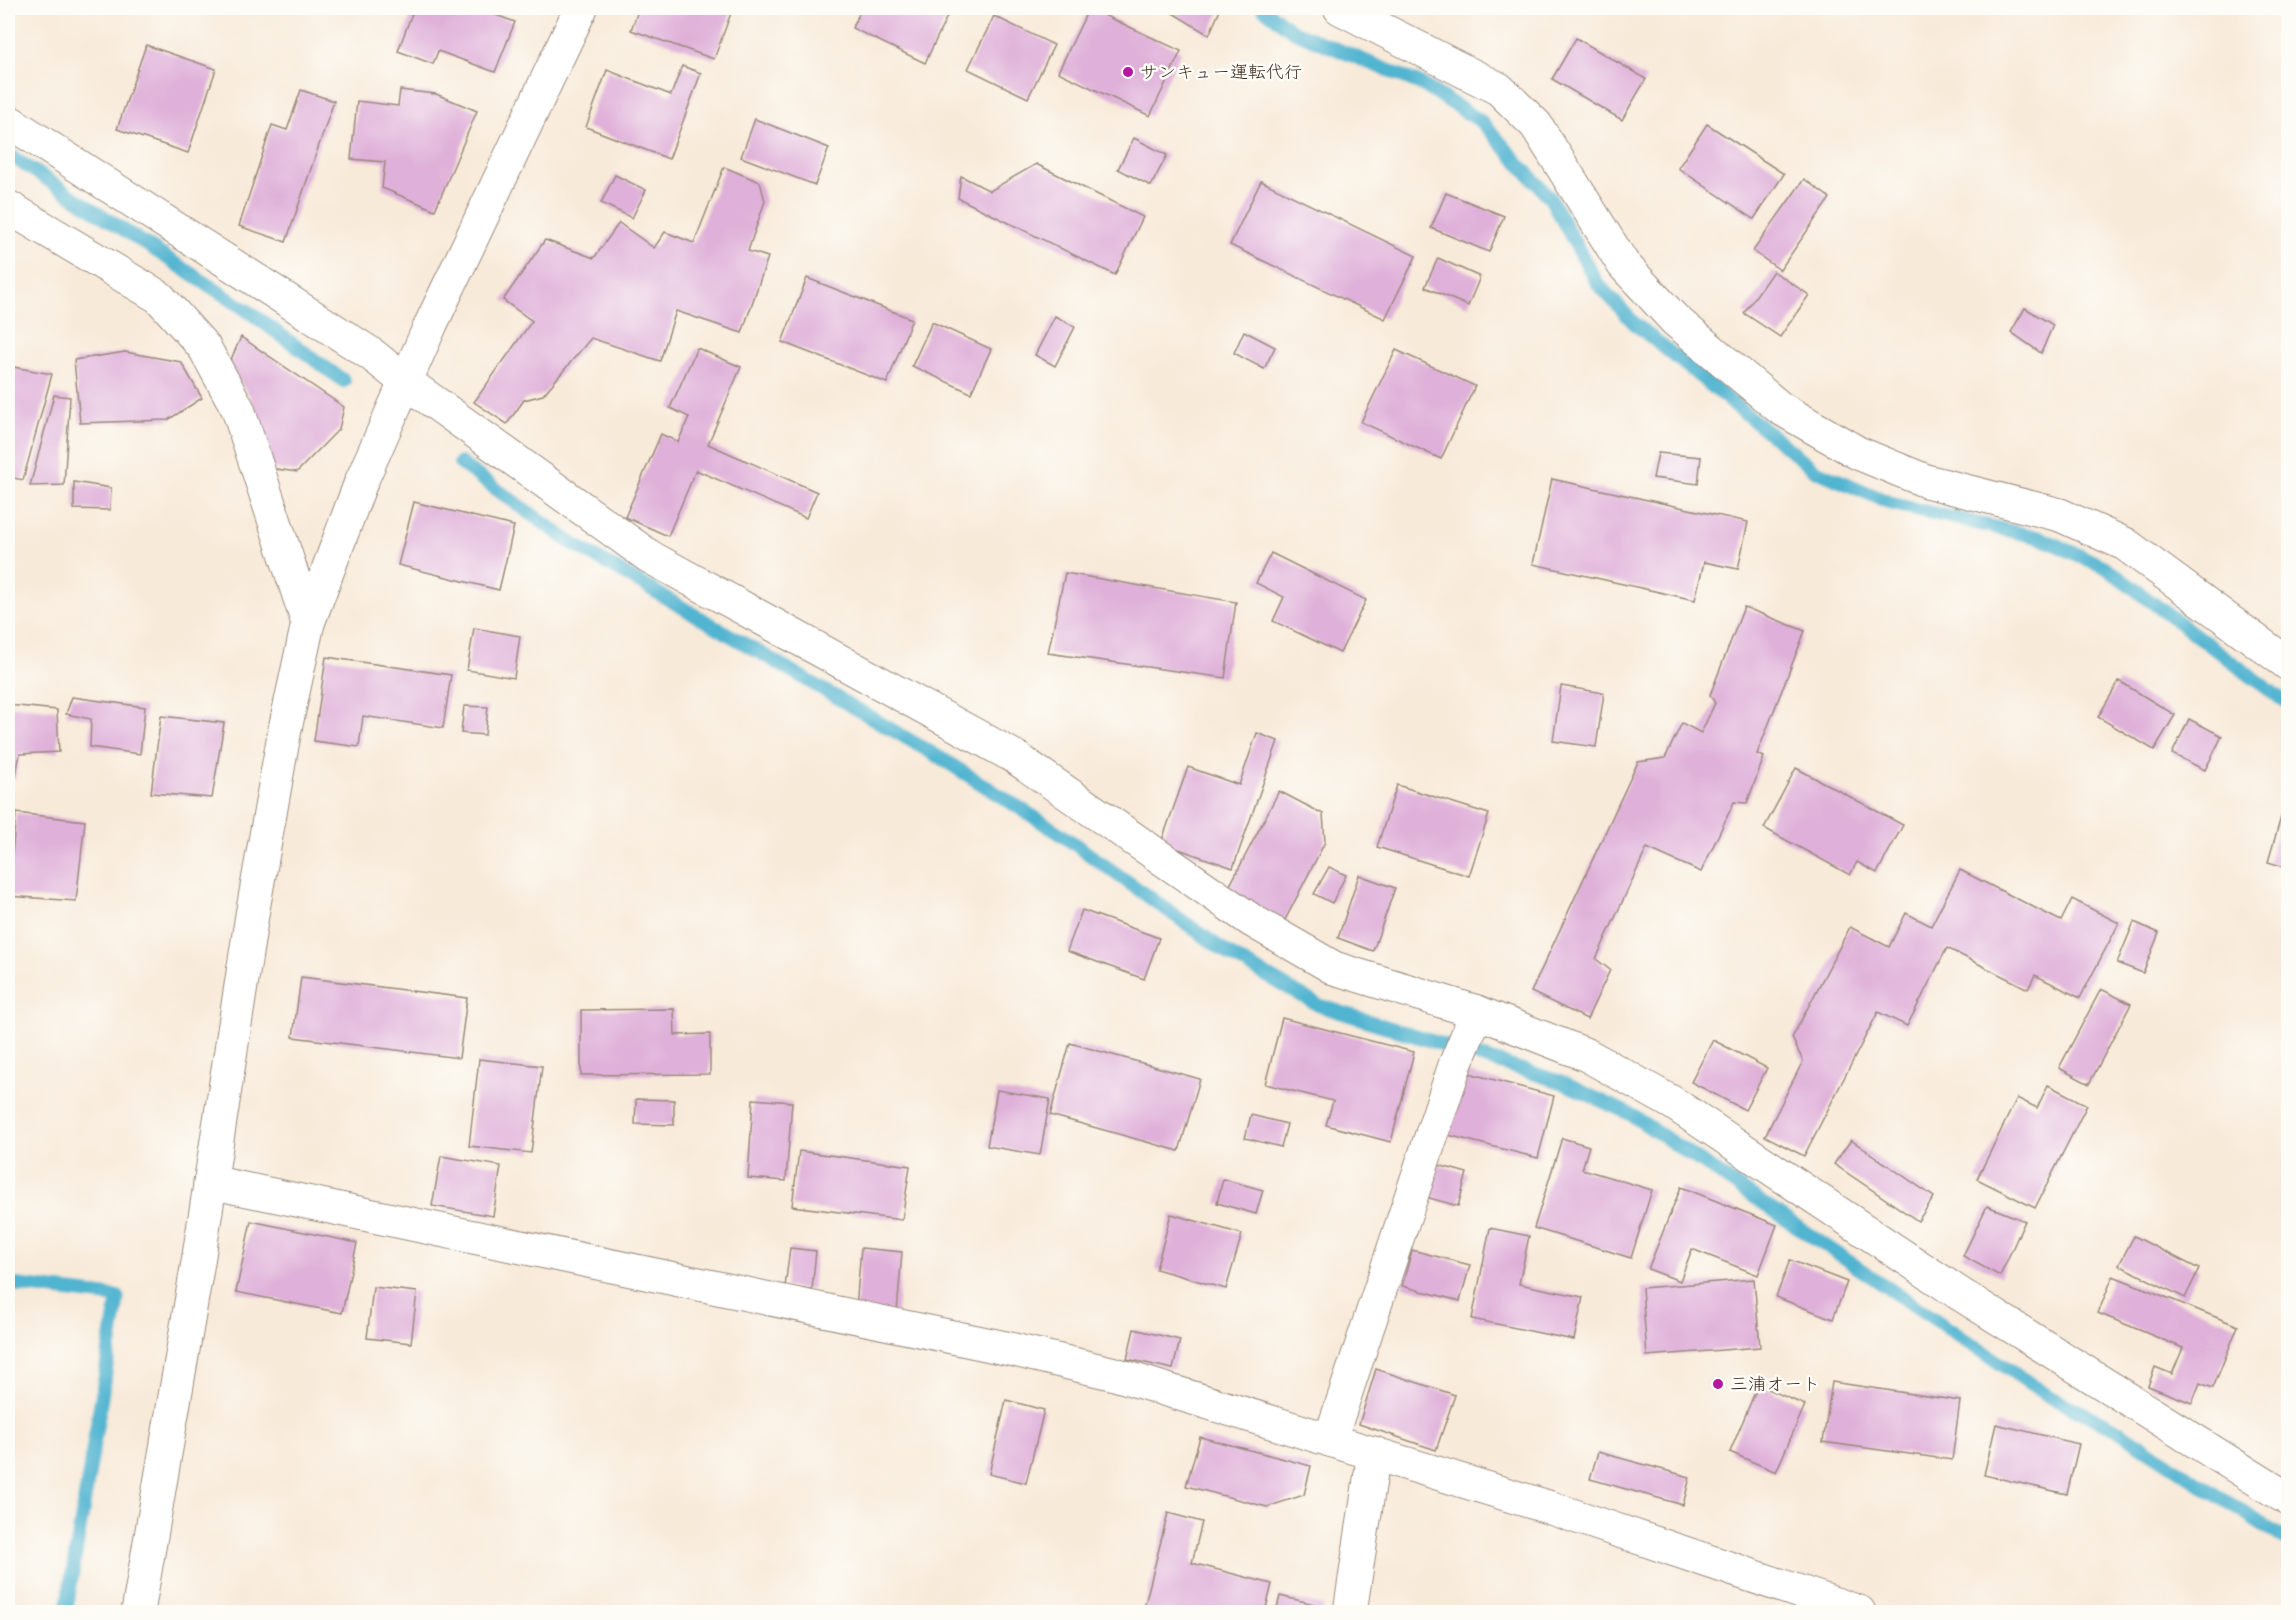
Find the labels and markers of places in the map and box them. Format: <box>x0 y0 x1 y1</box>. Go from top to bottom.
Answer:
place label: サンキュー運転代行 <box>1140 61 1302 84</box>
marker: サンキュー運転代行 <box>1121 65 1135 79</box>
place label: 三浦オート <box>1730 1373 1820 1396</box>
marker: 三浦オート <box>1711 1377 1725 1391</box>

